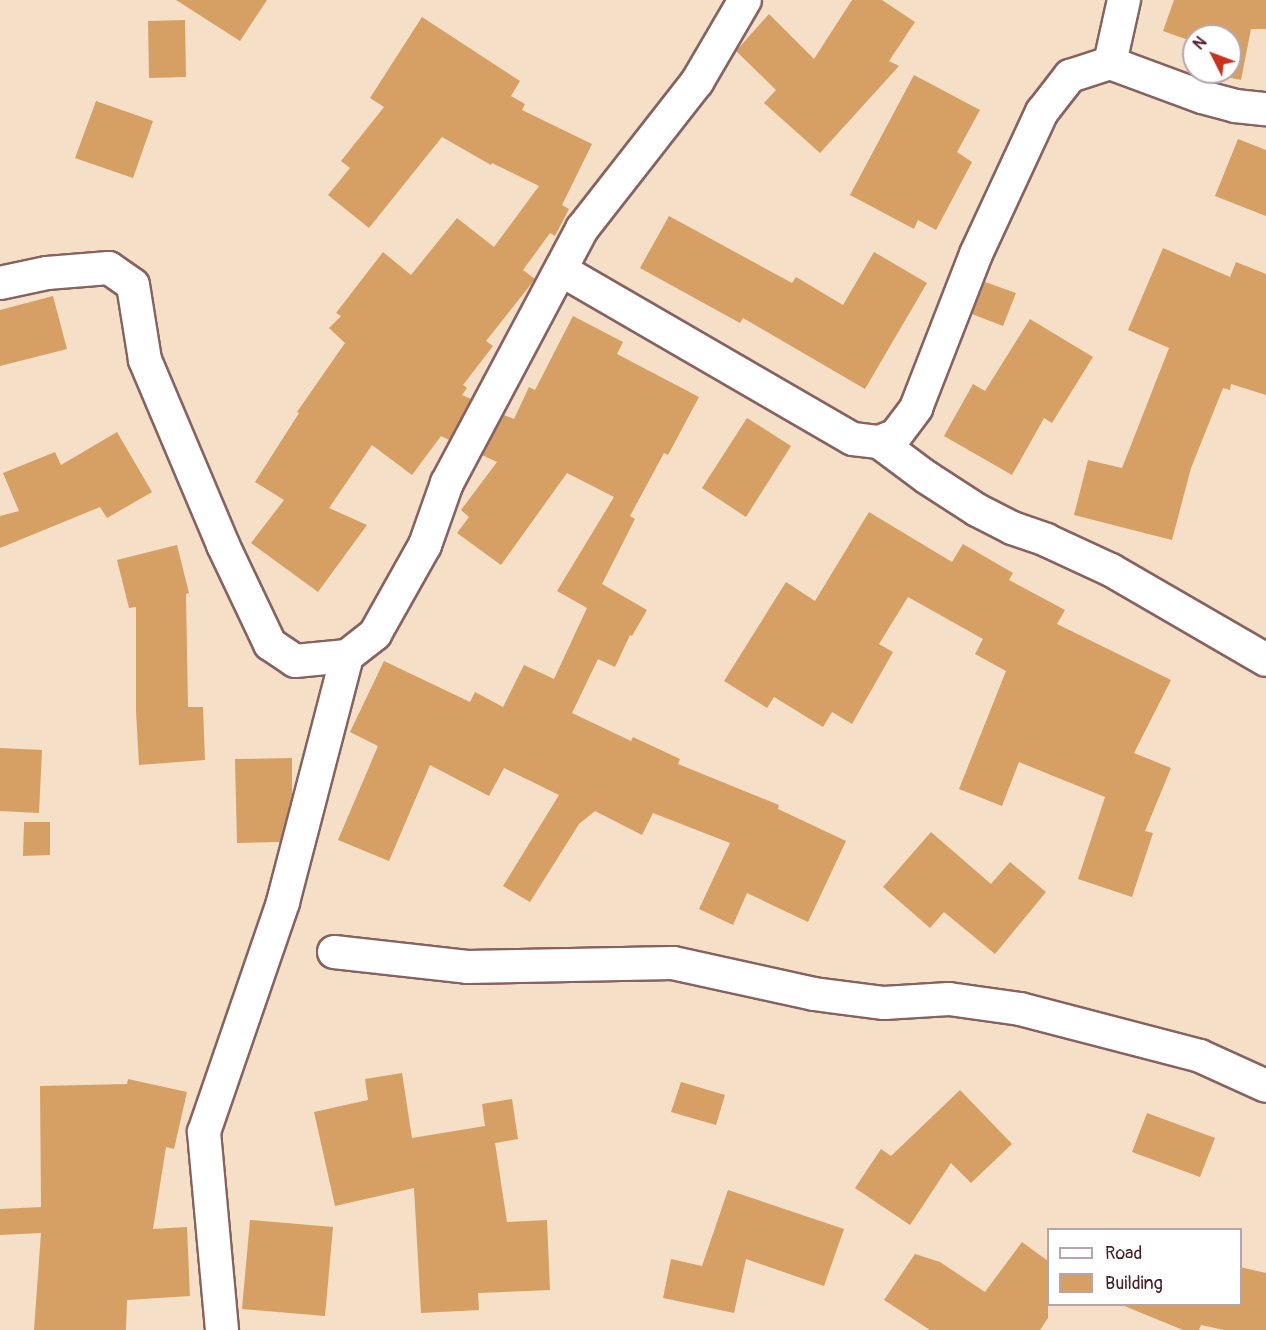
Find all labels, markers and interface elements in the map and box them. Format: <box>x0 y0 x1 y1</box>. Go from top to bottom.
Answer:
north arrow <box>1182 24 1242 84</box>
text: N <box>1189 33 1211 54</box>
legend <box>1047 1228 1242 1306</box>
text: Road <box>1105 1242 1142 1265</box>
text: Building <box>1105 1272 1163 1295</box>

